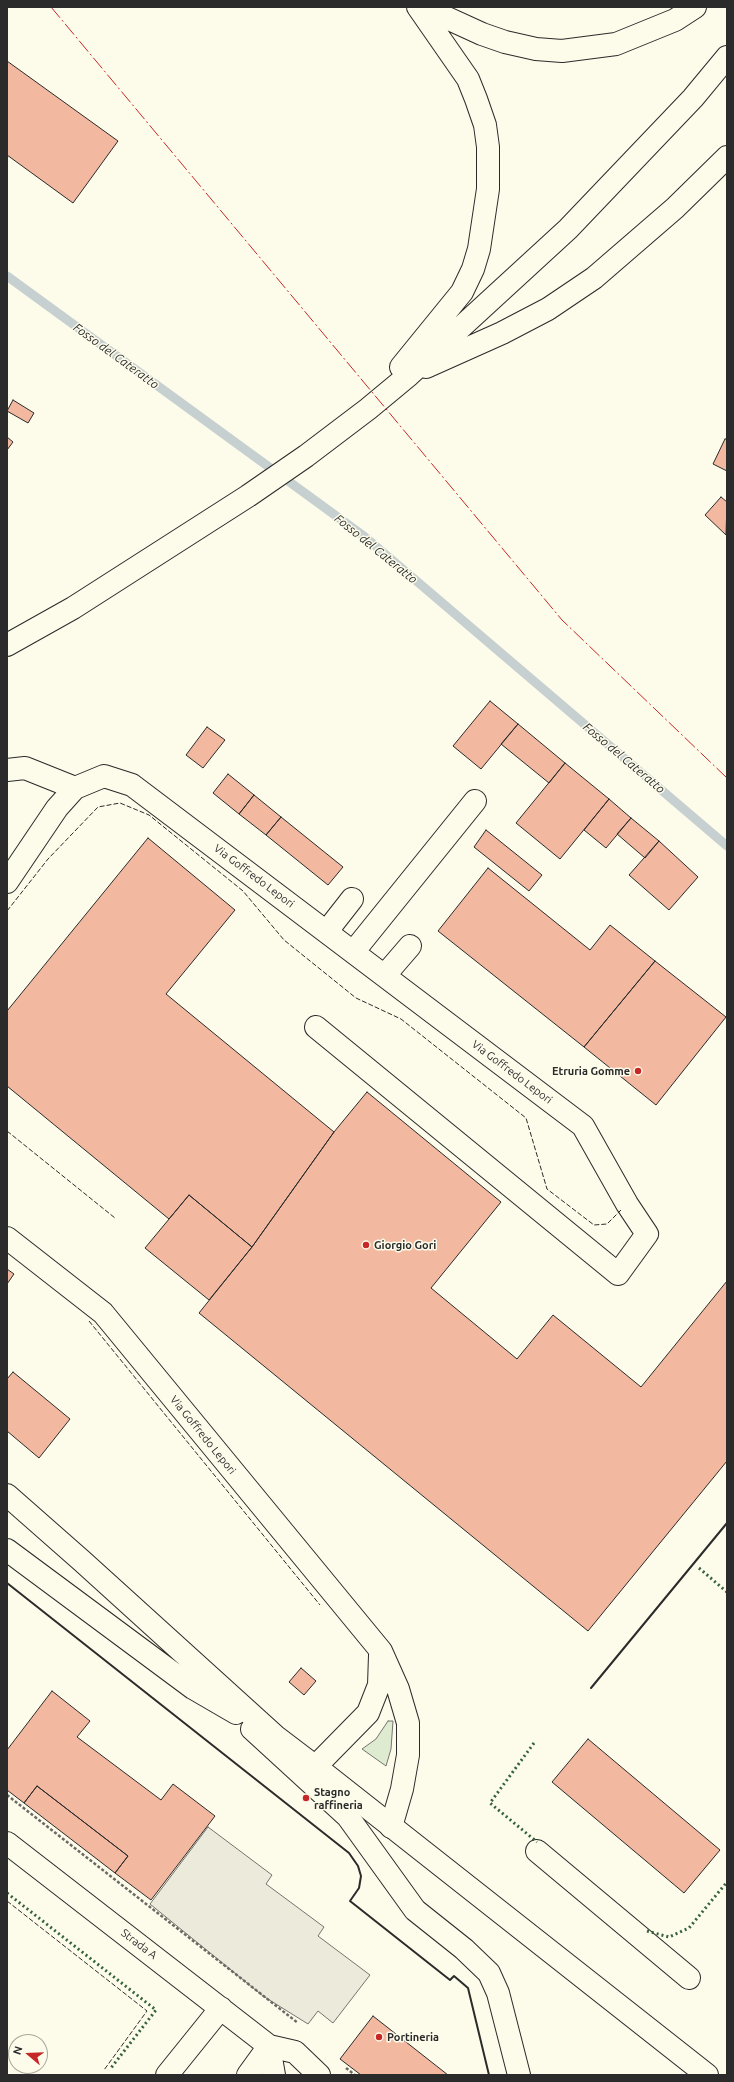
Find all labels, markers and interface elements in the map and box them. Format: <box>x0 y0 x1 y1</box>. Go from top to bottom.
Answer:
water label: Fosso del Cateratto <box>71 320 161 392</box>
water label: Fosso del Cateratto <box>332 511 420 587</box>
water label: Fosso del Cateratto <box>580 720 668 796</box>
street label: Via Goffredo Lepori <box>211 841 297 911</box>
street label: Via Goffredo Lepori <box>469 1037 555 1107</box>
place label: Etruria Gomme <box>552 1064 630 1078</box>
marker: Etruria Gomme <box>633 1066 643 1076</box>
place label: Giorgio Gori <box>374 1238 436 1252</box>
marker: Giorgio Gori <box>361 1240 371 1250</box>
street label: Via Goffredo Lepori <box>167 1393 239 1477</box>
place label: Stagno raffineria <box>314 1785 363 1811</box>
marker: Stagno raffineria <box>301 1793 311 1803</box>
street label: Strada A <box>118 1926 160 1962</box>
place label: Portineria <box>387 2030 439 2044</box>
marker: Portineria <box>374 2032 384 2042</box>
north arrow <box>8 2034 48 2074</box>
text: N <box>11 2045 25 2056</box>

